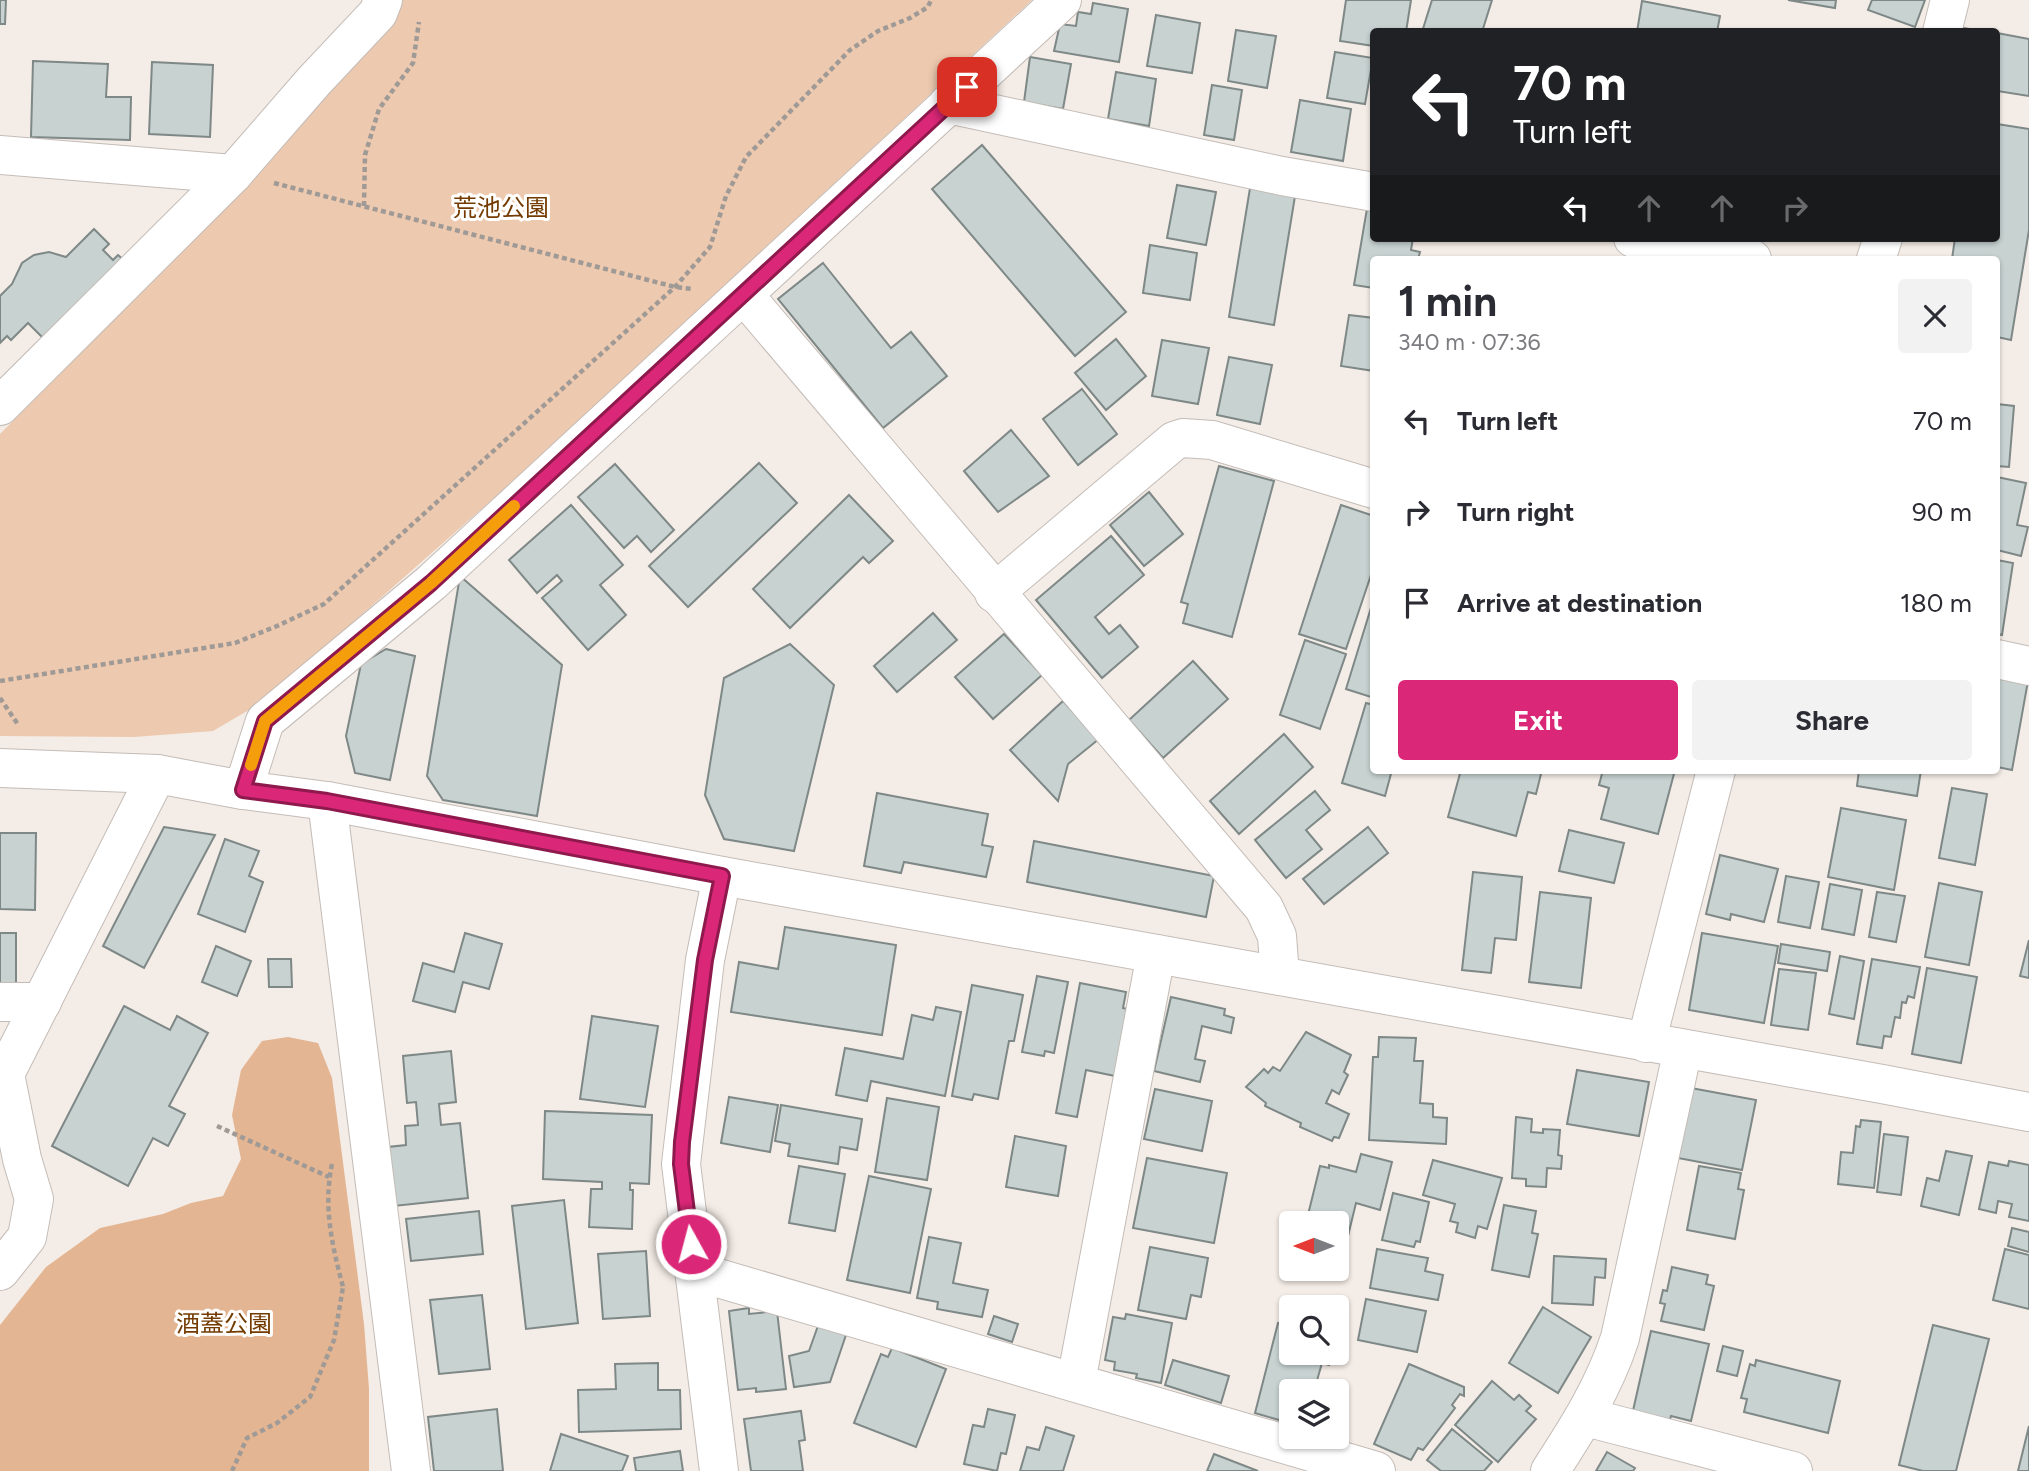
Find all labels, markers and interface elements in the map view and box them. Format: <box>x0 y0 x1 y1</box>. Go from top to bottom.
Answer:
text: 70 m <box>1513 53 1626 112</box>
icon: left <box>1398 56 1489 147</box>
pin <box>937 57 997 117</box>
icon: arrive <box>948 68 986 106</box>
text: Turn left <box>1513 113 1632 151</box>
icon: left <box>1557 189 1595 227</box>
icon: ahead <box>1630 189 1668 227</box>
icon: ahead <box>1703 189 1741 227</box>
icon: right <box>1776 189 1814 227</box>
park label: 荒池公園 <box>453 193 549 222</box>
text: 1 min <box>1398 276 1497 327</box>
button: close <box>1898 279 1972 353</box>
text: 340 m · 07:36 <box>1398 328 1540 356</box>
icon: left <box>1398 402 1436 440</box>
text: Turn left <box>1457 405 1558 437</box>
text: 70 m <box>1913 405 1972 437</box>
icon: right <box>1398 493 1436 531</box>
text: Turn right <box>1457 496 1574 528</box>
text: 90 m <box>1912 496 1972 528</box>
icon: arrive <box>1398 584 1436 622</box>
text: Arrive at destination <box>1457 587 1702 619</box>
text: 180 m <box>1900 587 1972 619</box>
button: Exit <box>1398 680 1678 760</box>
button: Share <box>1692 680 1972 760</box>
position arrow <box>654 1207 728 1281</box>
north arrow <box>1279 1211 1349 1281</box>
map controls <box>1279 1211 1349 1449</box>
button: search <box>1279 1295 1349 1365</box>
park label: 酒蓋公園 <box>176 1309 272 1338</box>
button: layers <box>1279 1379 1349 1449</box>

